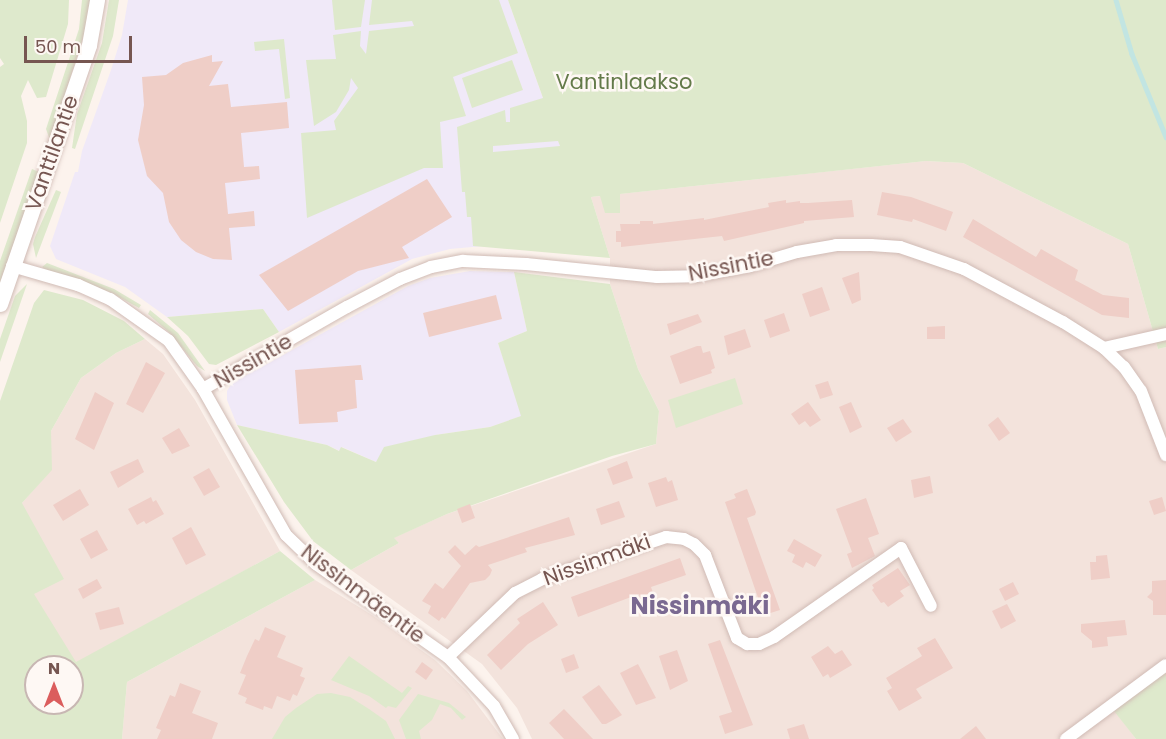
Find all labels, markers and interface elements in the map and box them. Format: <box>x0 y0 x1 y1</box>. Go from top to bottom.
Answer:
scale bar <box>27 24 135 62</box>
text: 50 m <box>35 34 81 59</box>
park label: Vantinlaakso <box>556 69 692 95</box>
street label: Vanttilantie <box>20 92 84 214</box>
street label: Nissintie <box>686 245 776 287</box>
street label: Nissintie <box>209 329 297 393</box>
street label: Nissinmäki <box>540 529 654 591</box>
street label: Nissinmäentie <box>296 539 430 649</box>
district label: Nissinmäki <box>631 592 769 620</box>
north arrow <box>24 655 84 715</box>
text: N <box>48 657 60 680</box>

